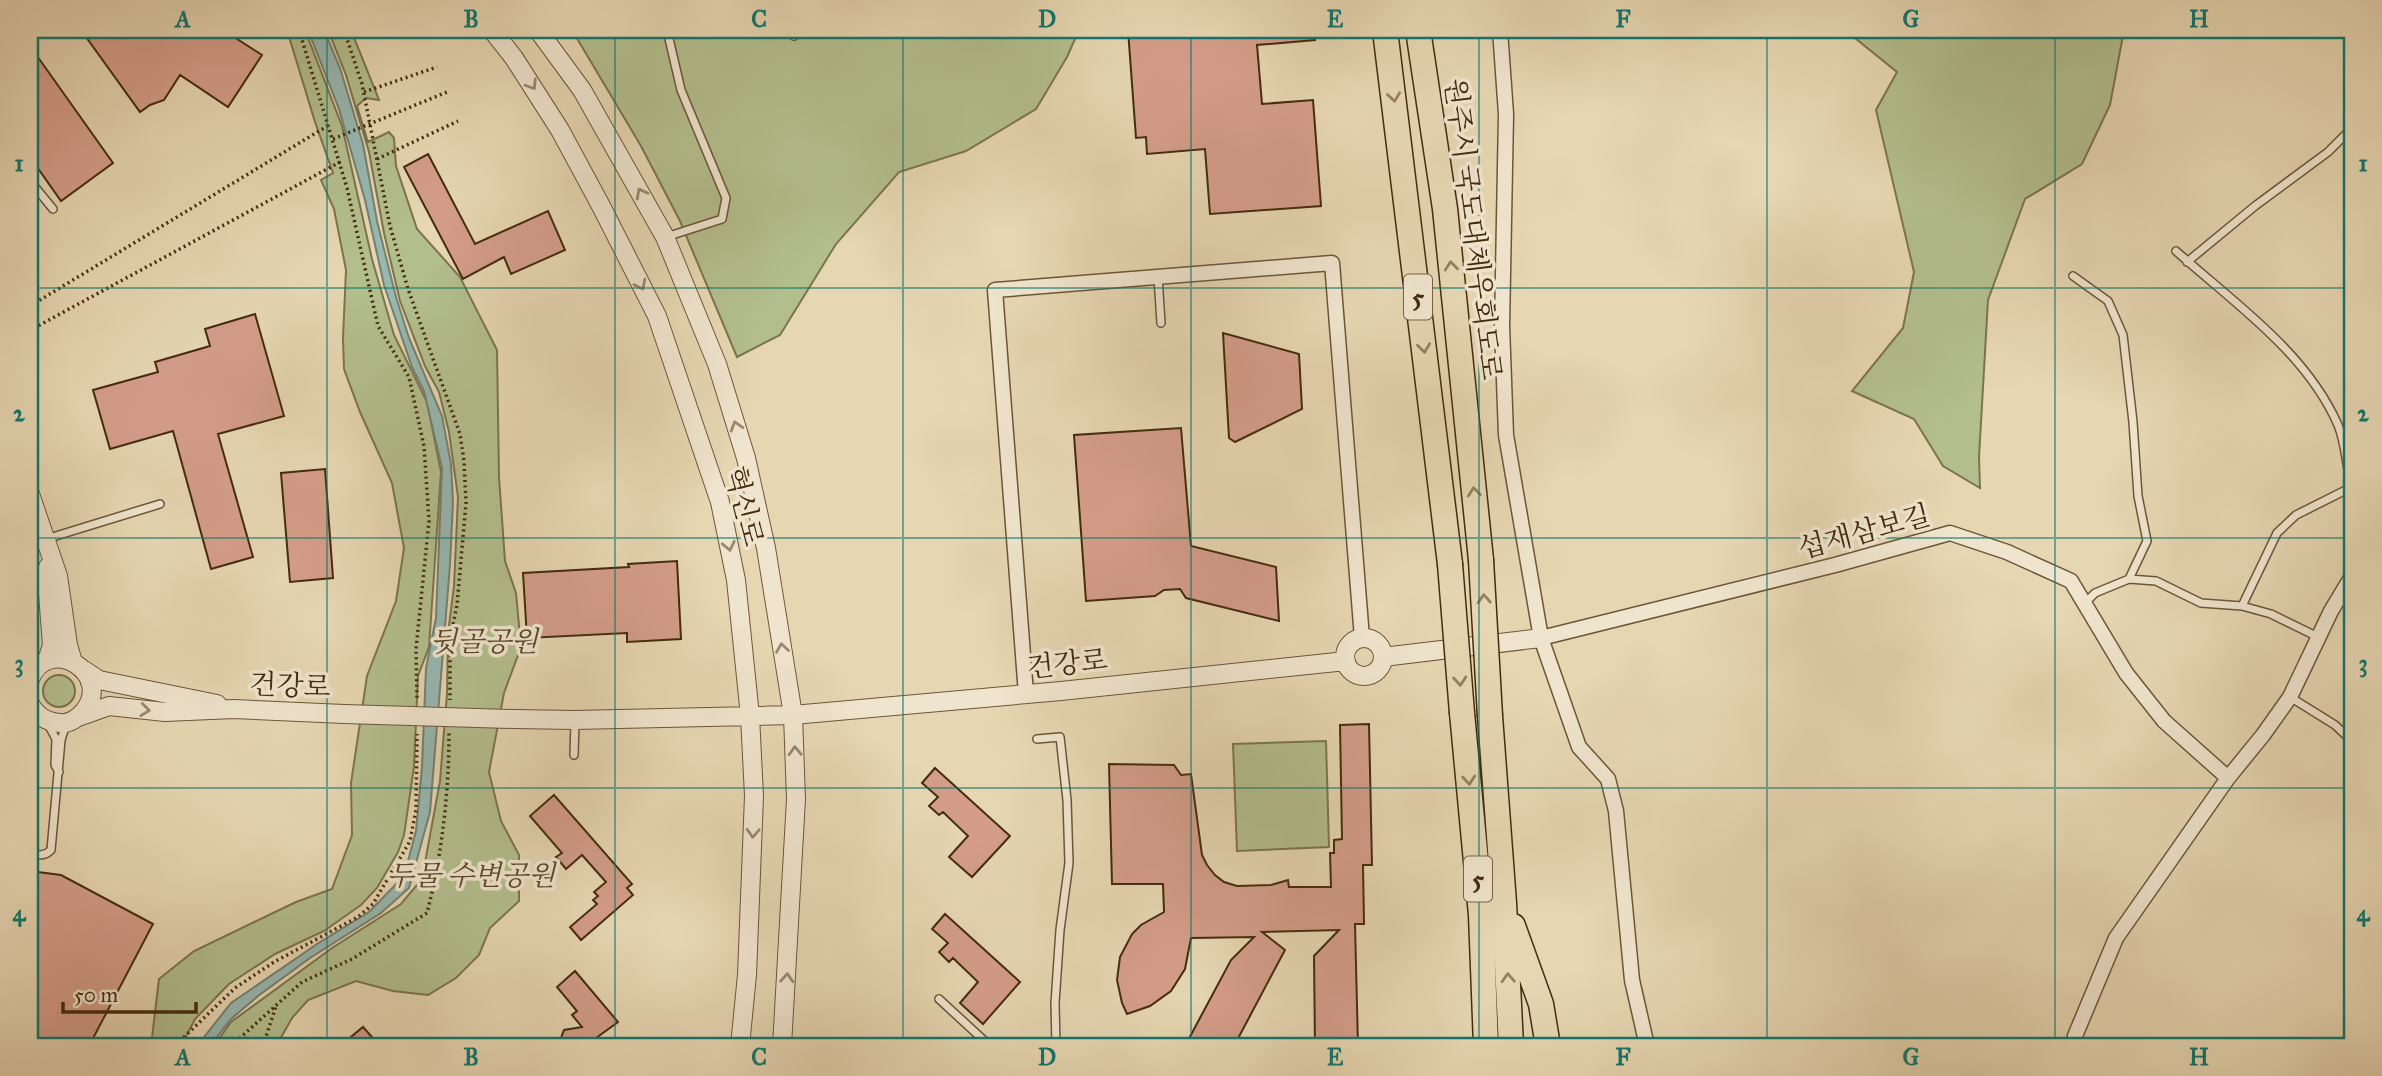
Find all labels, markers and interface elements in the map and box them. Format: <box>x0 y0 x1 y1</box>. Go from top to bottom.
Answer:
text: A <box>173 5 191 33</box>
text: B <box>463 5 479 33</box>
text: C <box>751 5 767 33</box>
text: D <box>1038 5 1056 33</box>
text: E <box>1327 5 1344 33</box>
text: F <box>1615 5 1631 33</box>
text: G <box>1903 5 1920 33</box>
text: H <box>2189 5 2209 33</box>
street label: 원주시 국도대체우회도로 <box>1438 76 1509 382</box>
one-way arrow <box>523 78 536 91</box>
one-way arrow <box>1386 92 1401 103</box>
text: 1 <box>14 149 24 177</box>
text: 1 <box>2358 149 2368 177</box>
one-way arrow <box>636 187 649 200</box>
one-way arrow <box>1444 260 1459 271</box>
road number: 5 <box>1404 274 1432 320</box>
one-way arrow <box>633 277 647 290</box>
one-way arrow <box>1417 342 1432 353</box>
text: 2 <box>13 399 25 427</box>
text: 2 <box>2357 399 2369 427</box>
one-way arrow <box>729 420 744 432</box>
street label: 혁신로 <box>718 463 771 550</box>
one-way arrow <box>1467 487 1482 498</box>
street label: 섭재삼보길 <box>1794 497 1934 566</box>
one-way arrow <box>721 540 736 552</box>
one-way arrow <box>1476 593 1491 604</box>
park label: 뒷골공원 <box>430 624 540 659</box>
one-way arrow <box>775 642 790 654</box>
street label: 건강로 <box>1025 642 1109 685</box>
text: 3 <box>14 649 24 678</box>
text: 3 <box>2358 649 2368 678</box>
street label: 건강로 <box>249 667 331 704</box>
one-way arrow <box>1452 675 1467 686</box>
one-way arrow <box>139 702 150 717</box>
one-way arrow <box>787 745 802 756</box>
one-way arrow <box>1461 775 1476 786</box>
one-way arrow <box>745 828 760 839</box>
road number: 5 <box>1464 856 1492 902</box>
park label: 두물 수변공원 <box>387 858 557 893</box>
text: 4 <box>13 899 27 927</box>
text: 4 <box>2357 899 2371 927</box>
scale bar <box>63 971 196 1015</box>
one-way arrow <box>779 972 794 983</box>
one-way arrow <box>1500 972 1515 983</box>
text: 50 m <box>74 982 119 1008</box>
text: A <box>173 1043 191 1071</box>
text: B <box>463 1043 479 1071</box>
text: C <box>751 1043 767 1071</box>
text: D <box>1038 1043 1056 1071</box>
text: E <box>1327 1043 1344 1071</box>
text: F <box>1615 1043 1631 1071</box>
text: G <box>1903 1043 1920 1071</box>
text: H <box>2189 1043 2209 1071</box>

